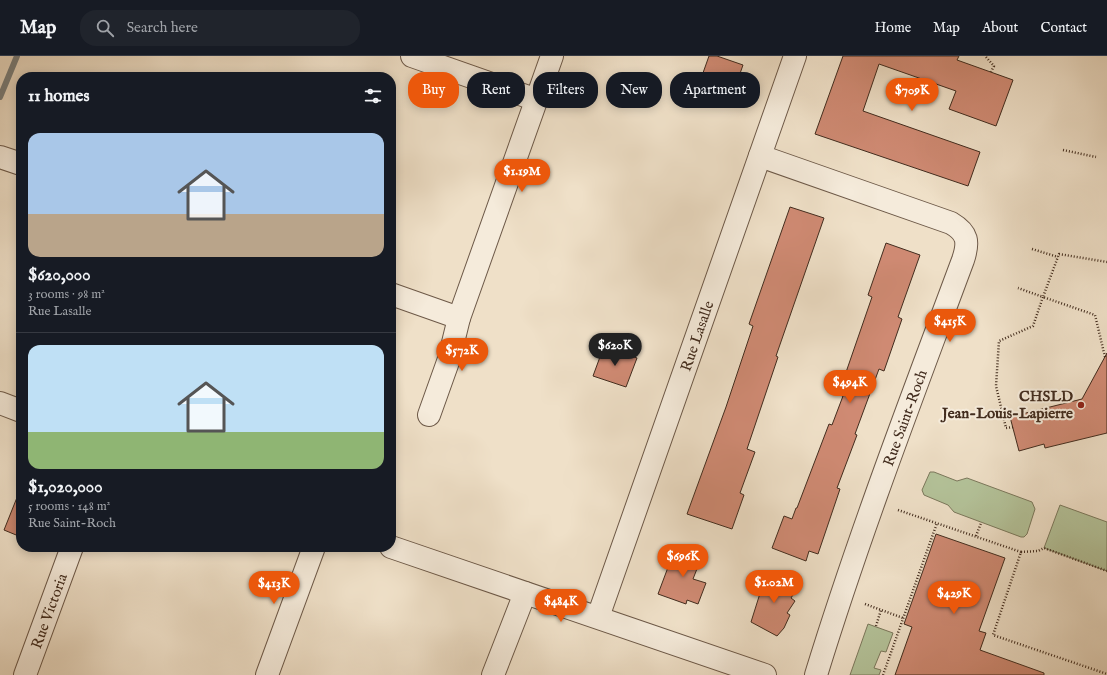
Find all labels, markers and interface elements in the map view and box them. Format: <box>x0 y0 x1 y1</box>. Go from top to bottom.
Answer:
search box <box>80 10 360 46</box>
text: Map <box>20 16 56 40</box>
icon: search <box>94 17 116 39</box>
text: Search here <box>126 18 198 37</box>
text: Home <box>875 19 911 37</box>
text: Map <box>933 19 960 37</box>
text: About <box>982 19 1018 37</box>
text: Contact <box>1040 19 1087 37</box>
chip: Buy <box>408 72 459 108</box>
chip: Rent <box>467 72 525 108</box>
chip: Filters <box>533 72 598 108</box>
chip: New <box>606 72 662 108</box>
chip: Apartment <box>670 72 760 108</box>
pin: $709K <box>884 78 940 112</box>
text: $709K <box>895 82 929 99</box>
icon: filters <box>362 85 384 107</box>
text: 11 homes <box>28 86 89 107</box>
icon: home <box>170 159 242 231</box>
pin: $1.19M <box>489 159 555 193</box>
text: $1.19M <box>503 163 541 180</box>
text: $620,000 <box>28 265 91 286</box>
text: 3 rooms · 98 m² <box>28 286 105 303</box>
street label: Rue Lasalle <box>677 298 718 374</box>
text: Rue Lasalle <box>28 303 91 320</box>
pin: $415K <box>922 309 978 343</box>
text: $415K <box>934 313 966 330</box>
pin: $620K <box>587 333 643 367</box>
text: $620K <box>598 337 632 354</box>
pin: $572K <box>434 338 490 372</box>
text: $572K <box>445 342 479 359</box>
street label: Rue Saint-Roch <box>879 367 932 469</box>
pin: $494K <box>822 370 878 404</box>
icon: home <box>170 371 242 443</box>
text: $494K <box>833 374 867 391</box>
place label: CHSLD Jean-Louis-Lapierre <box>940 387 1073 423</box>
marker: CHSLD Jean-Louis-Lapierre <box>1076 400 1086 410</box>
text: $1,020,000 <box>28 477 103 498</box>
text: 5 rooms · 148 m² <box>28 498 110 515</box>
text: Rue Saint-Roch <box>28 515 116 532</box>
pin: $696K <box>655 544 711 578</box>
text: $696K <box>666 548 700 565</box>
pin: $1.02M <box>741 570 807 604</box>
street label: Rue Victoria <box>27 571 72 651</box>
pin: $413K <box>246 571 302 605</box>
text: $1.02M <box>754 574 794 591</box>
text: $413K <box>258 575 290 592</box>
pin: $429K <box>926 581 982 615</box>
text: $429K <box>937 585 971 602</box>
pin: $484K <box>533 589 589 623</box>
text: $484K <box>544 593 578 610</box>

